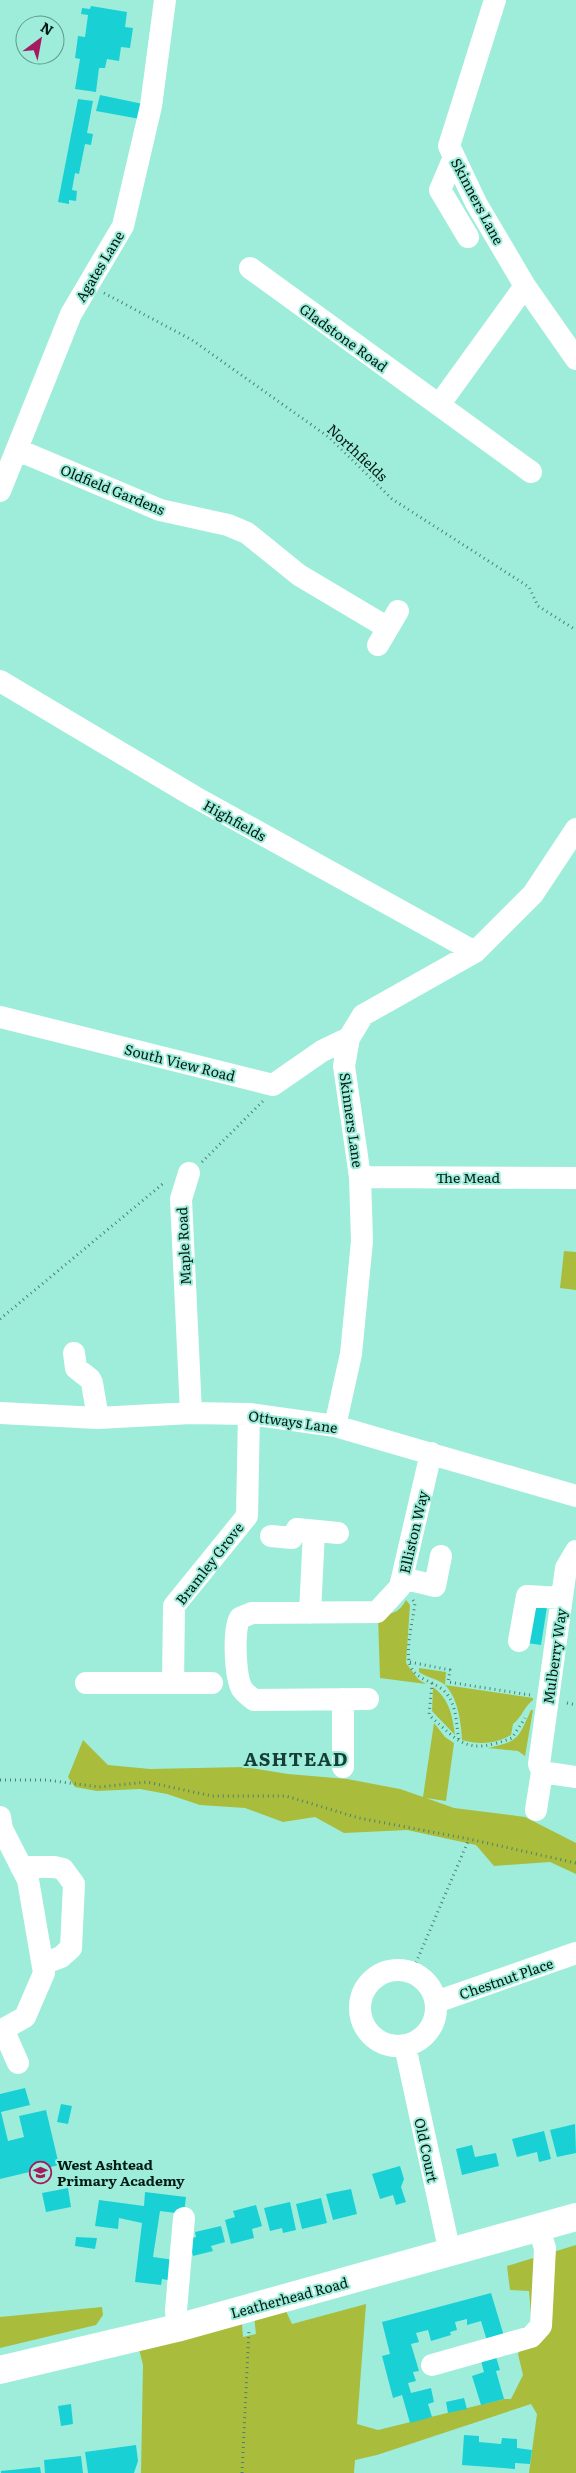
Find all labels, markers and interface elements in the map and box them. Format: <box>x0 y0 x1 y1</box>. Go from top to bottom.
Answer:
north arrow <box>15 15 65 65</box>
text: N <box>37 17 58 40</box>
street label: Skinners Lane <box>447 154 509 248</box>
street label: Agates Lane <box>70 227 128 305</box>
street label: Gladstone Road <box>296 298 392 376</box>
street label: Northfields <box>323 419 393 485</box>
street label: Oldfield Gardens <box>58 459 168 519</box>
street label: Highfields <box>200 795 270 845</box>
street label: South View Road <box>123 1039 238 1086</box>
street label: Skinners Lane <box>335 1071 369 1169</box>
street label: The Mead <box>436 1167 501 1187</box>
street label: Maple Road <box>171 1206 195 1286</box>
street label: Ottways Lane <box>247 1405 339 1437</box>
street label: Elliston Way <box>394 1488 432 1576</box>
street label: Bramley Grove <box>170 1518 248 1608</box>
street label: Mulberry Way <box>537 1606 571 1705</box>
district label: ASHTEAD <box>244 1744 348 1772</box>
street label: Chestnut Place <box>456 1953 556 2003</box>
street label: Old Court <box>410 2116 444 2184</box>
place label: West Ashtead Primary Academy <box>57 2154 185 2190</box>
school or university icon: West Ashtead Primary Academy <box>29 2160 53 2184</box>
street label: Leatherhead Road <box>228 2272 350 2322</box>

